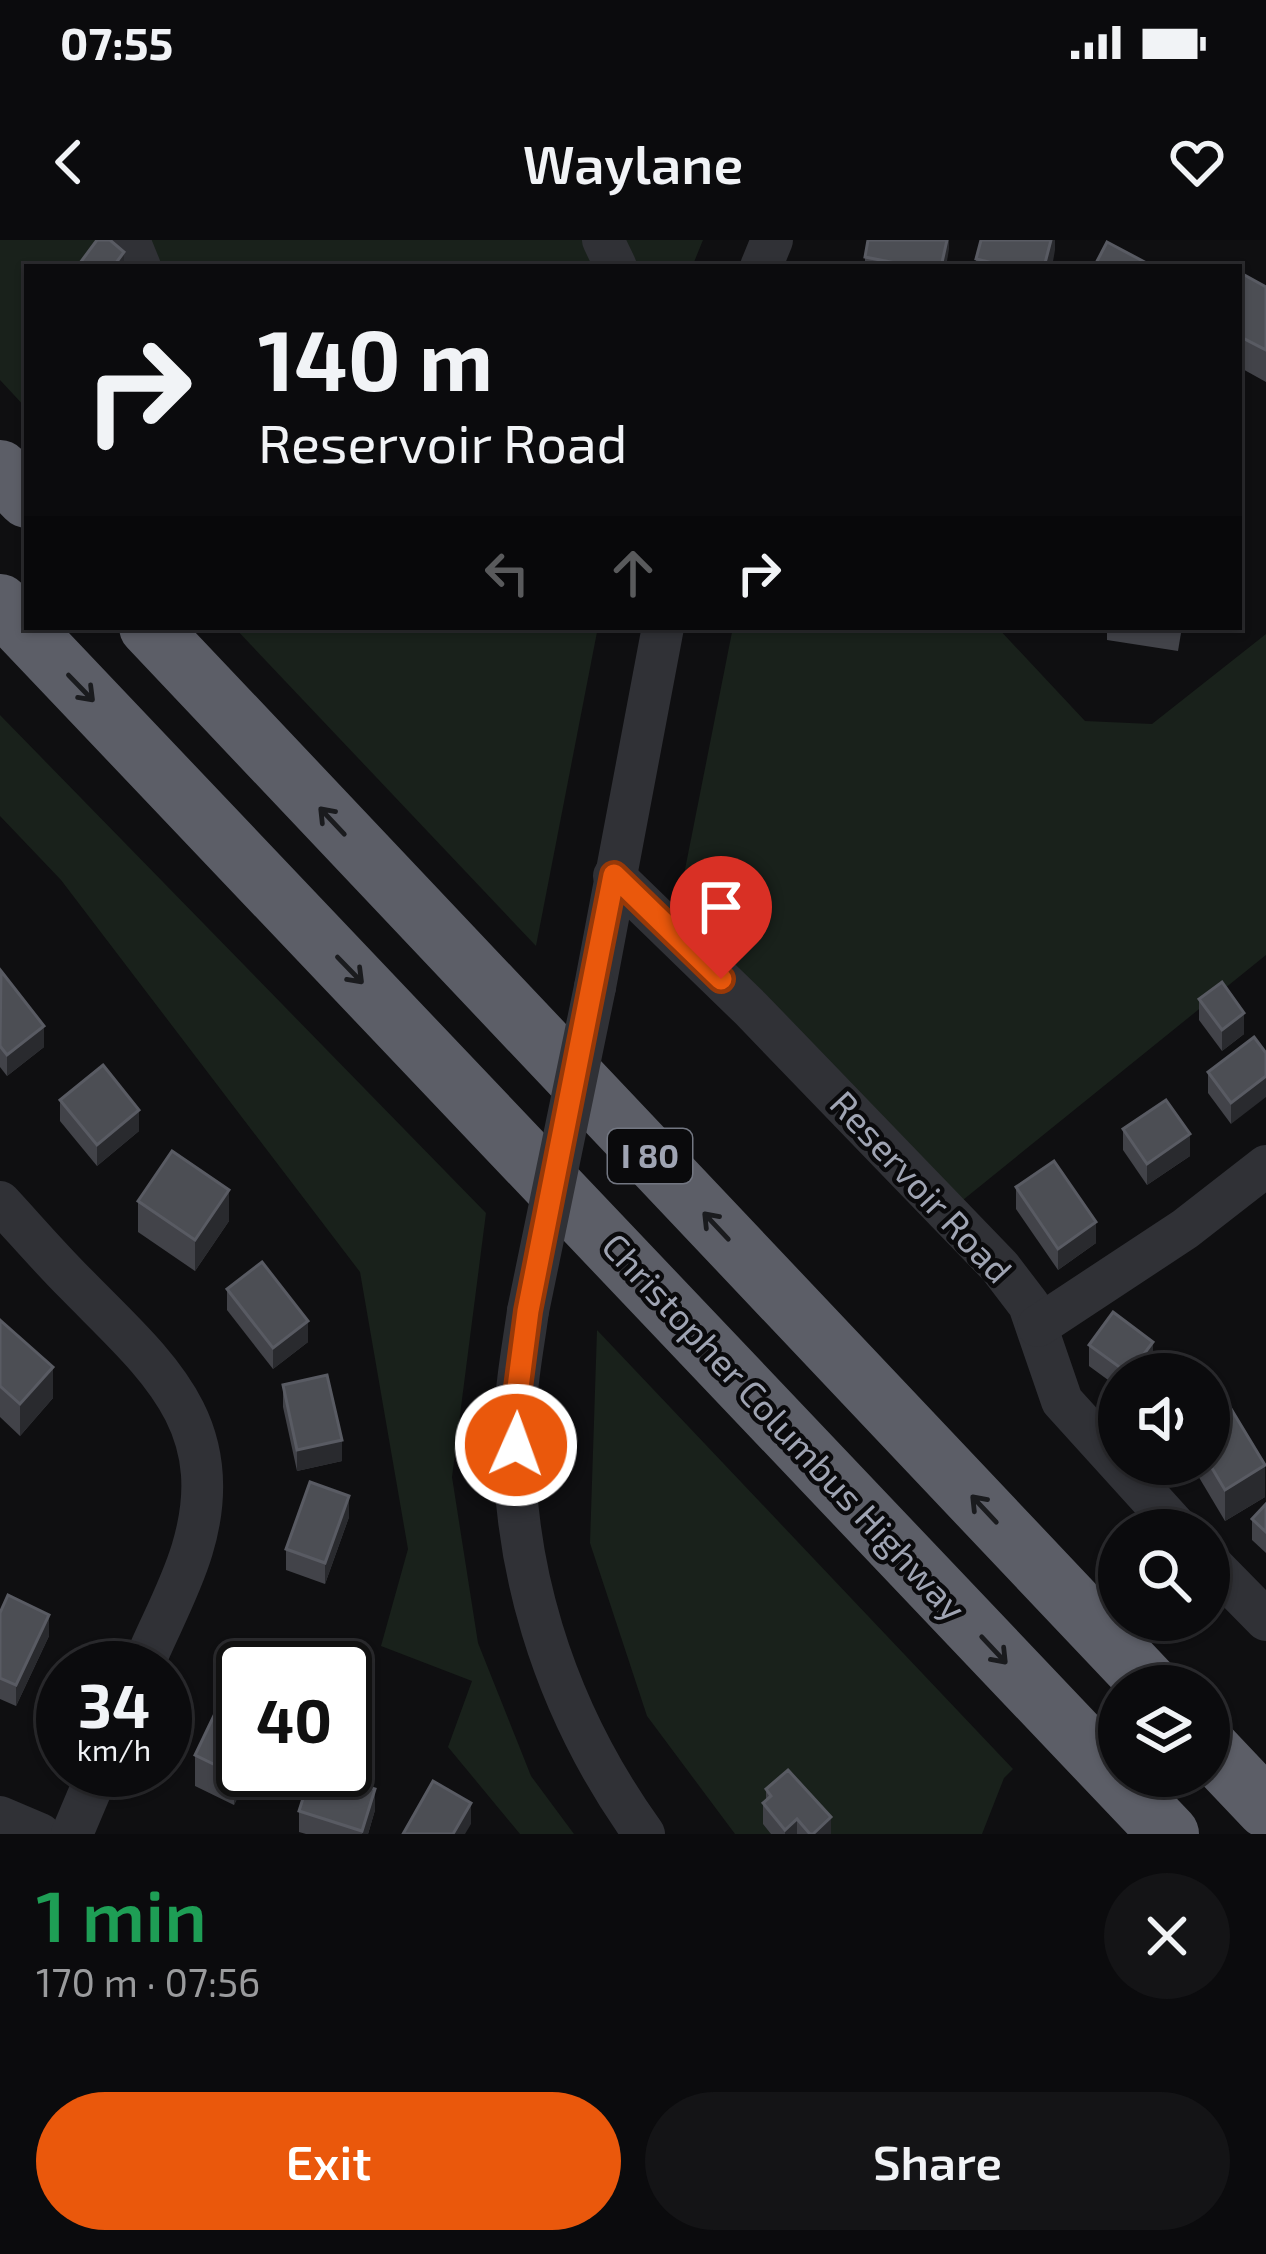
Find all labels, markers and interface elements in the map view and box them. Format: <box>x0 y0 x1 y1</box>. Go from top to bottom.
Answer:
text: 07:55 <box>60 15 173 69</box>
icon: back <box>36 129 102 195</box>
icon: heart <box>1164 129 1230 195</box>
text: Waylane <box>523 130 743 195</box>
text: 140 m <box>258 307 493 408</box>
icon: right <box>60 312 216 468</box>
text: Reservoir Road <box>258 409 627 474</box>
icon: left <box>474 540 540 606</box>
icon: ahead <box>600 540 666 606</box>
icon: right <box>726 540 792 606</box>
one-way arrow <box>66 673 94 703</box>
one-way arrow <box>319 807 347 836</box>
pin <box>670 856 772 979</box>
icon: arrive <box>688 874 754 940</box>
one-way arrow <box>336 955 364 984</box>
street label: Reservoir Road <box>822 1081 1022 1291</box>
road number: I 80 <box>608 1129 692 1183</box>
one-way arrow <box>702 1212 730 1241</box>
street label: Christopher Columbus Highway <box>594 1224 976 1628</box>
map controls <box>1098 1353 1230 1797</box>
button: sound <box>1098 1353 1230 1485</box>
position arrow <box>453 1382 579 1508</box>
one-way arrow <box>970 1495 998 1525</box>
button: search <box>1098 1509 1230 1641</box>
one-way arrow <box>980 1634 1008 1664</box>
speed limit sign: 40 <box>216 1641 372 1797</box>
button: layers <box>1098 1665 1230 1797</box>
text: 34 <box>78 1668 150 1740</box>
text: km/h <box>77 1731 151 1767</box>
text: 1 min <box>36 1870 207 1956</box>
button: close <box>1104 1873 1230 1999</box>
text: 170 m · 07:56 <box>36 1958 260 2005</box>
button: Exit <box>36 2092 621 2230</box>
button: Share <box>645 2092 1230 2230</box>

